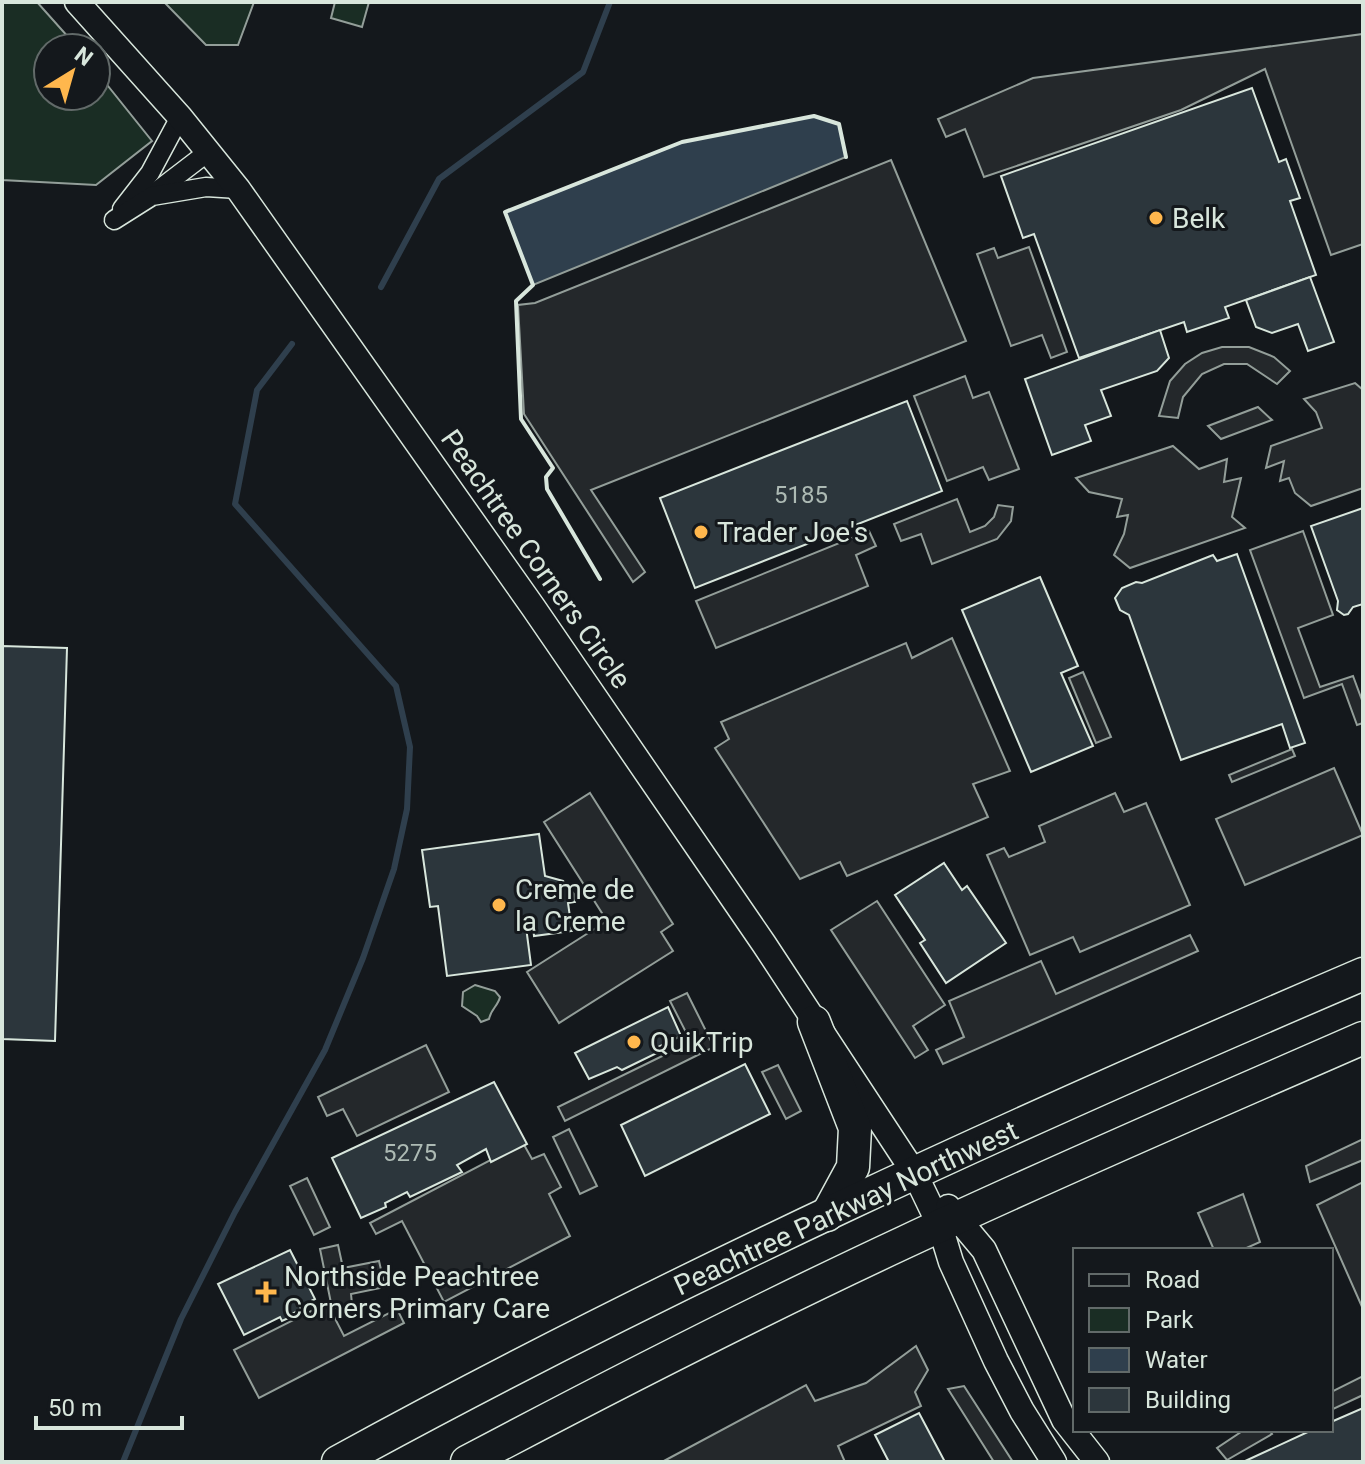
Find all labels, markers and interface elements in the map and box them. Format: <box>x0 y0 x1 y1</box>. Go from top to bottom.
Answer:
north arrow <box>32 32 112 112</box>
text: N <box>70 42 97 71</box>
place label: Belk <box>1172 202 1226 235</box>
marker: Belk <box>1147 209 1165 227</box>
street label: Peachtree Corners Circle <box>434 423 638 695</box>
house number: 5185 <box>774 481 828 509</box>
place label: Trader Joe's <box>717 516 868 549</box>
marker: Trader Joe's <box>692 523 710 541</box>
place label: Creme de la Creme <box>515 873 634 938</box>
marker: Creme de la Creme <box>490 896 508 914</box>
place label: QuikTrip <box>650 1026 753 1059</box>
marker: QuikTrip <box>625 1033 643 1051</box>
street label: Peachtree Parkway Northwest <box>669 1114 1023 1302</box>
house number: 5275 <box>383 1139 437 1167</box>
legend <box>1073 1248 1333 1432</box>
place label: Northside Peachtree Corners Primary Care <box>284 1260 550 1325</box>
text: Road <box>1145 1266 1200 1294</box>
marker: Northside Peachtree Corners Primary Care <box>255 1281 277 1303</box>
text: Park <box>1145 1306 1194 1334</box>
text: Water <box>1145 1346 1208 1374</box>
scale bar <box>36 1380 182 1430</box>
text: Building <box>1145 1386 1231 1414</box>
text: 50 m <box>48 1394 102 1422</box>

